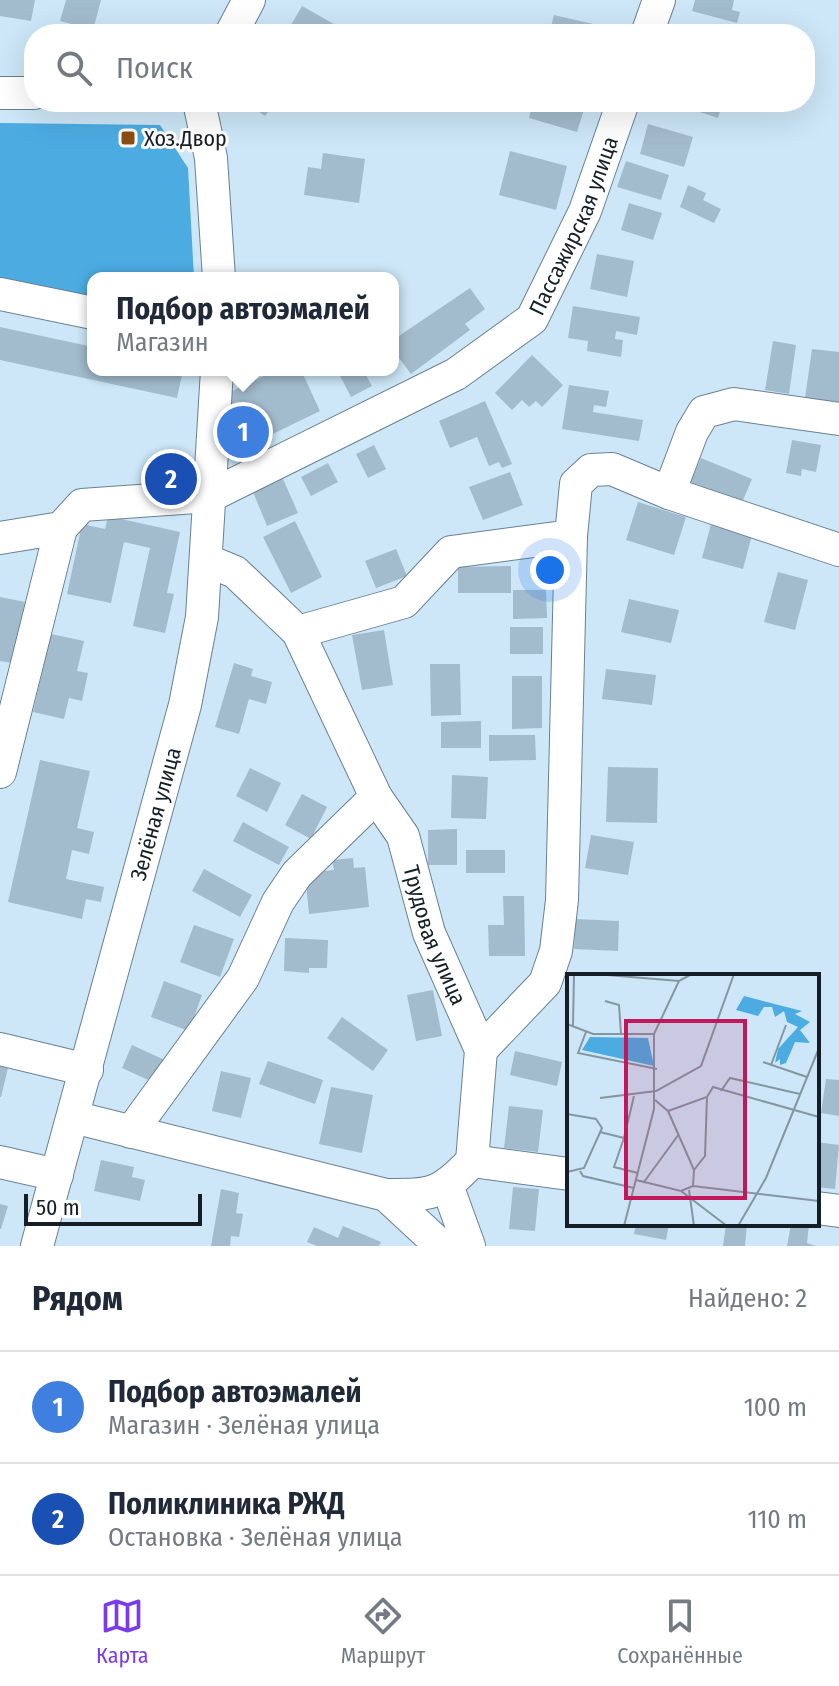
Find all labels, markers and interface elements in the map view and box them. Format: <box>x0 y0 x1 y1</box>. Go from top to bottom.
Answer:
search box <box>24 24 815 112</box>
icon: search <box>52 46 96 90</box>
text: Поиск <box>116 50 193 86</box>
place label: Хоз.Двор <box>144 125 227 152</box>
marker: Хоз.Двор <box>119 129 137 147</box>
street label: Пассажирская улица <box>523 133 624 320</box>
popup <box>87 272 399 376</box>
text: Подбор автоэмалей <box>116 291 370 327</box>
text: Магазин <box>116 327 209 358</box>
pin: 1 <box>217 402 269 462</box>
pin: 2 <box>145 449 197 509</box>
your location <box>530 550 570 590</box>
street label: Зелёная улица <box>125 744 187 884</box>
street label: Трудовая улица <box>397 862 472 1009</box>
inset map <box>567 974 819 1226</box>
scale bar <box>24 1190 202 1226</box>
text: 50 m <box>36 1194 80 1221</box>
text: Рядом <box>32 1278 123 1319</box>
text: Найдено: 2 <box>688 1283 807 1314</box>
text: Подбор автоэмалей <box>108 1374 361 1410</box>
text: 1 <box>53 1392 64 1423</box>
text: 100 m <box>744 1392 807 1423</box>
text: Магазин · Зелёная улица <box>108 1410 380 1441</box>
text: Поликлиника РЖД <box>108 1486 345 1522</box>
text: 2 <box>52 1504 64 1535</box>
text: 110 m <box>747 1504 807 1535</box>
text: Остановка · Зелёная улица <box>108 1522 403 1553</box>
tab: Карта <box>96 1594 149 1669</box>
tab: Маршрут <box>341 1594 425 1669</box>
tab: Сохранённые <box>617 1594 743 1669</box>

